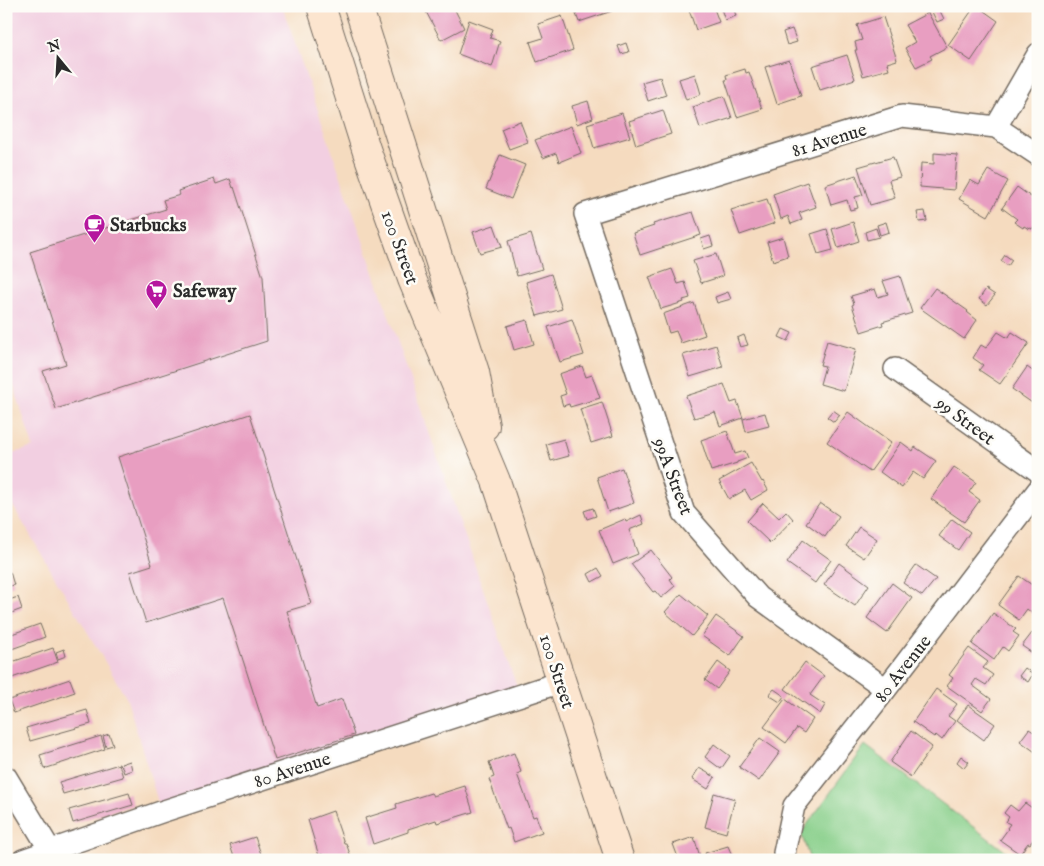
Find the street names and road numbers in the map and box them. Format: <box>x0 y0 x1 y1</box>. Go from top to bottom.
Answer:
street label: 81 Avenue <box>789 118 870 164</box>
street label: 100 Street <box>375 207 424 288</box>
street label: 99 Street <box>929 391 1000 452</box>
street label: 99A Street <box>646 434 698 519</box>
street label: 100 Street <box>533 631 580 712</box>
street label: 80 Avenue <box>870 631 938 708</box>
street label: 80 Avenue <box>251 747 334 795</box>

